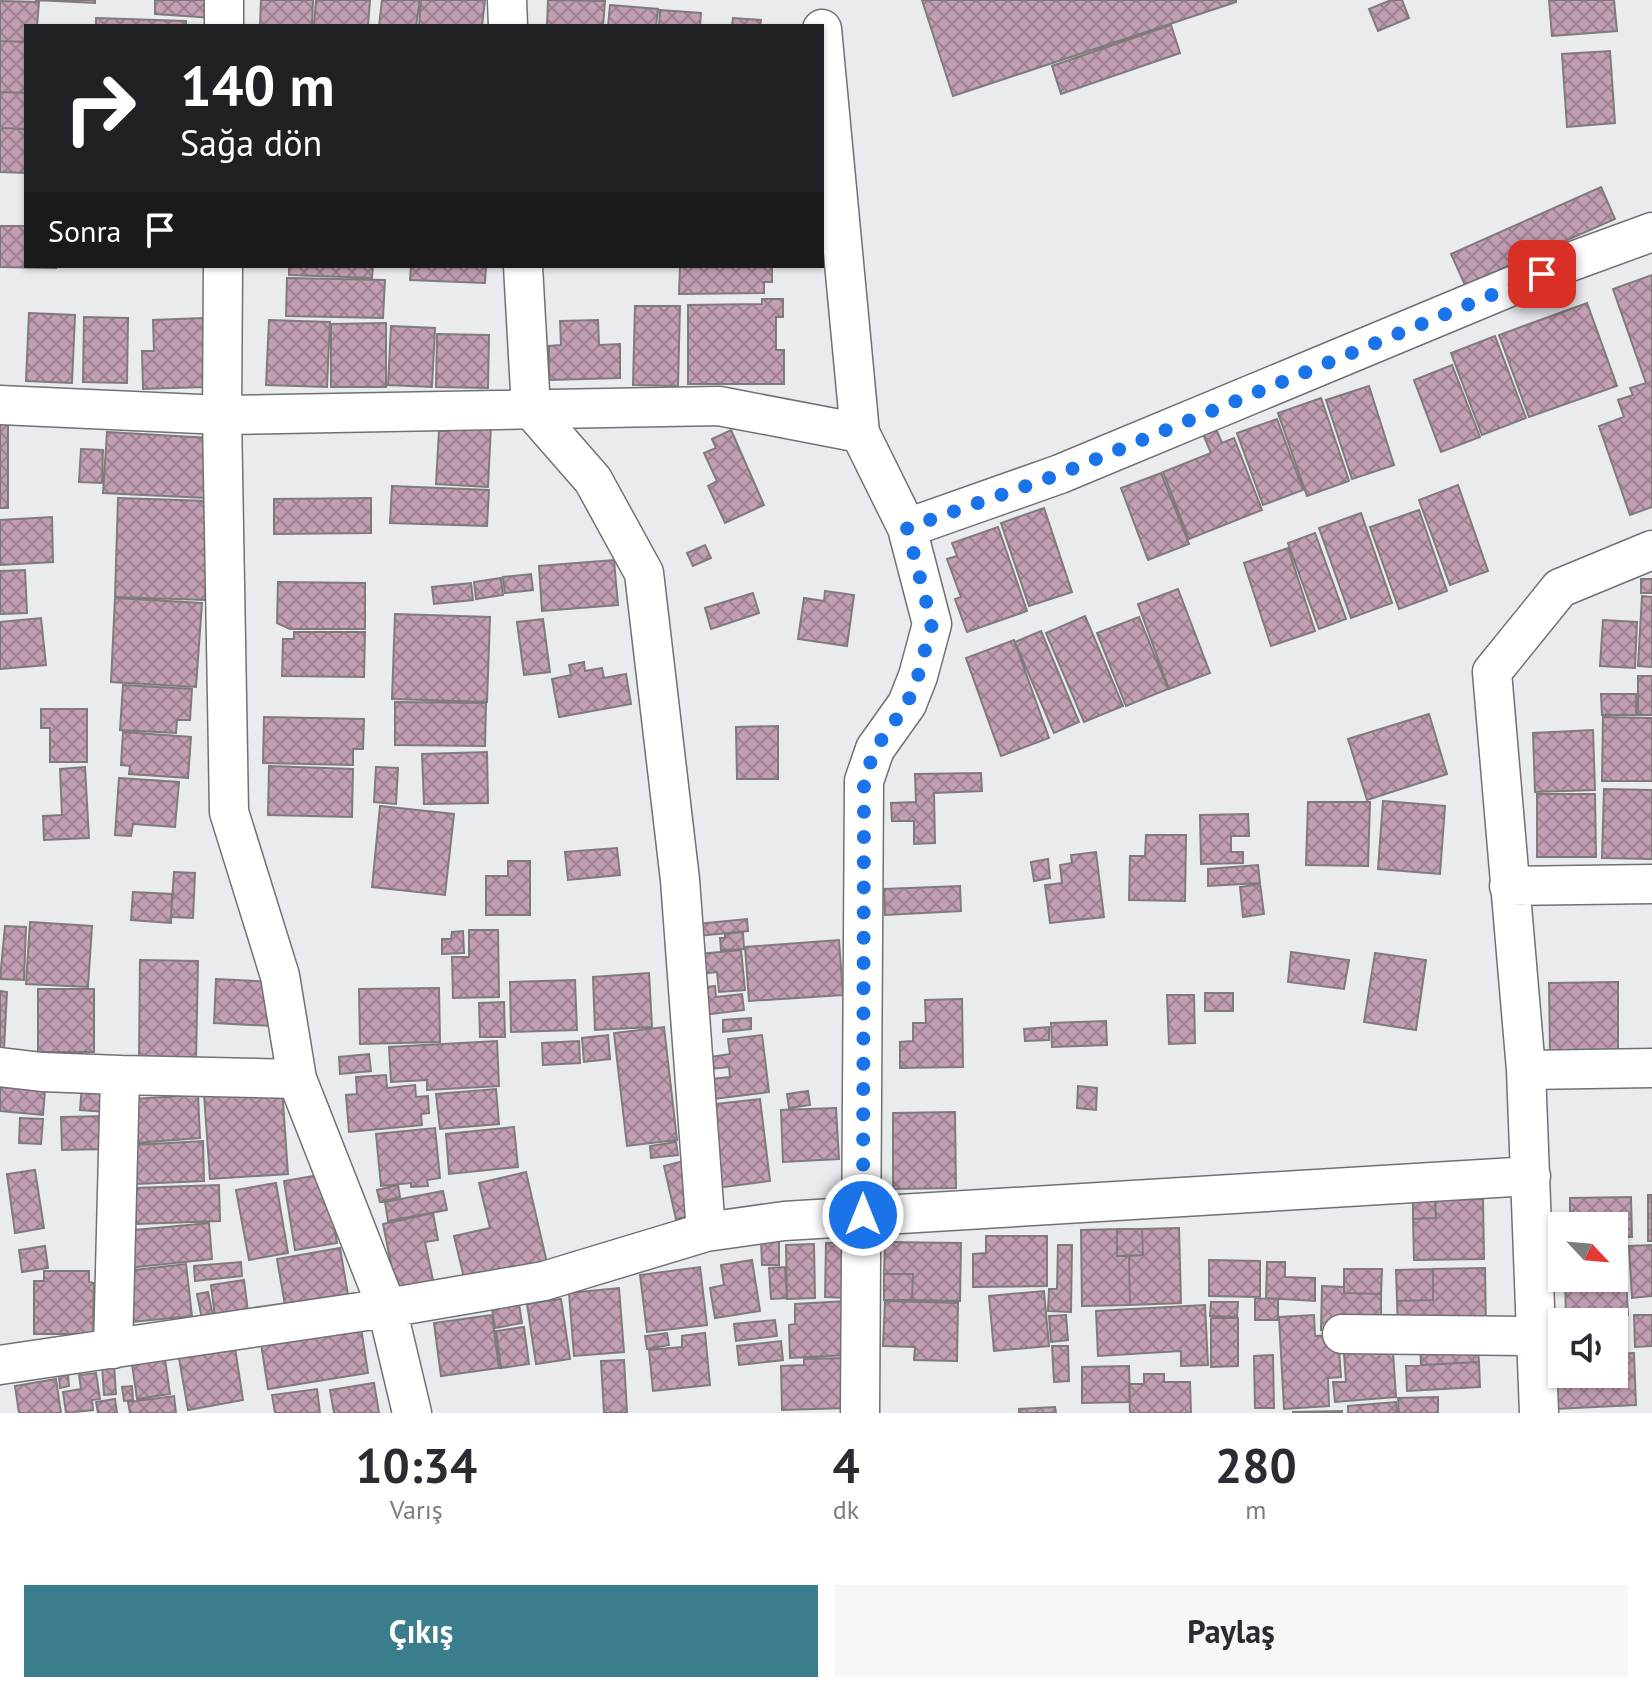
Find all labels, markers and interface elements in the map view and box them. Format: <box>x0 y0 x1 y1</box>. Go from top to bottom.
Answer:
text: 140 m <box>180 49 335 121</box>
icon: right <box>48 56 152 160</box>
text: Sağa dön <box>180 119 322 166</box>
icon: arrive <box>138 208 182 252</box>
text: Sonra <box>48 211 122 250</box>
pin <box>1508 240 1576 308</box>
icon: arrive <box>1520 252 1564 296</box>
position arrow <box>821 1173 905 1257</box>
north arrow <box>1548 1212 1628 1292</box>
map controls <box>1548 1212 1628 1388</box>
button: sound <box>1548 1308 1628 1388</box>
text: 10:34 <box>355 1434 477 1496</box>
text: 4 <box>832 1434 860 1496</box>
text: 280 <box>1215 1434 1297 1496</box>
text: Varış <box>390 1493 443 1526</box>
text: dk <box>833 1493 859 1526</box>
text: m <box>1245 1493 1266 1526</box>
button: Çıkış <box>24 1585 818 1677</box>
button: Paylaş <box>834 1585 1628 1677</box>

